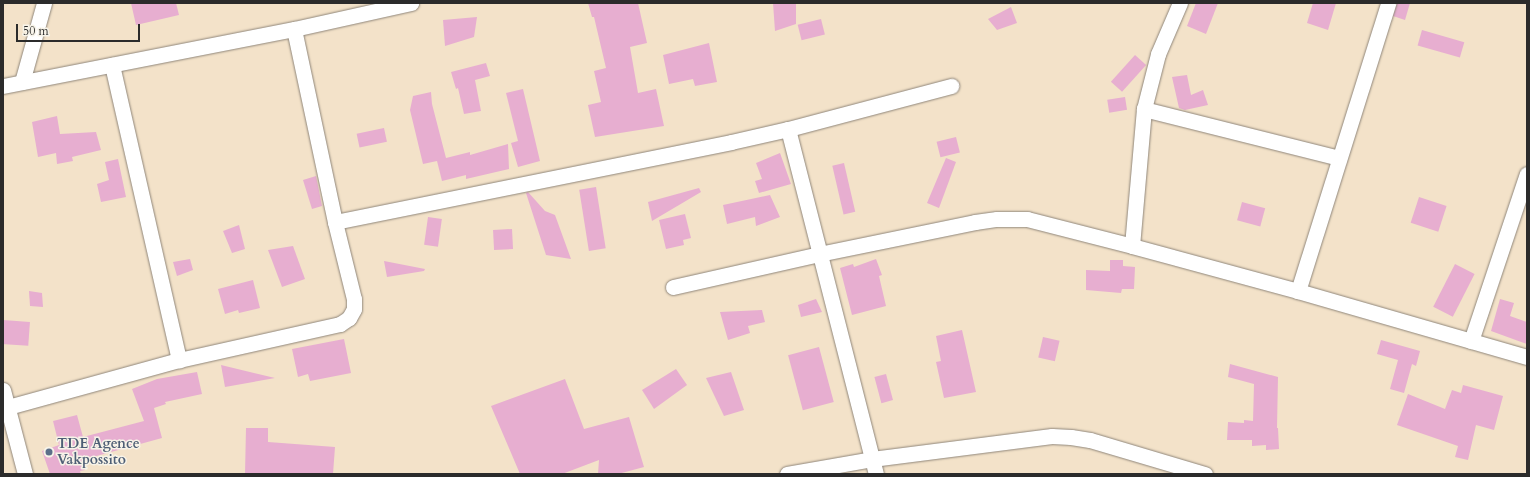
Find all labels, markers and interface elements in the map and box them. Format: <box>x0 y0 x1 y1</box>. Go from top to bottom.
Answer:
scale bar <box>18 16 142 42</box>
text: 50 m <box>23 23 49 39</box>
place label: TDE Agence Vakpossito <box>57 436 140 468</box>
marker: TDE Agence Vakpossito <box>44 447 54 457</box>

